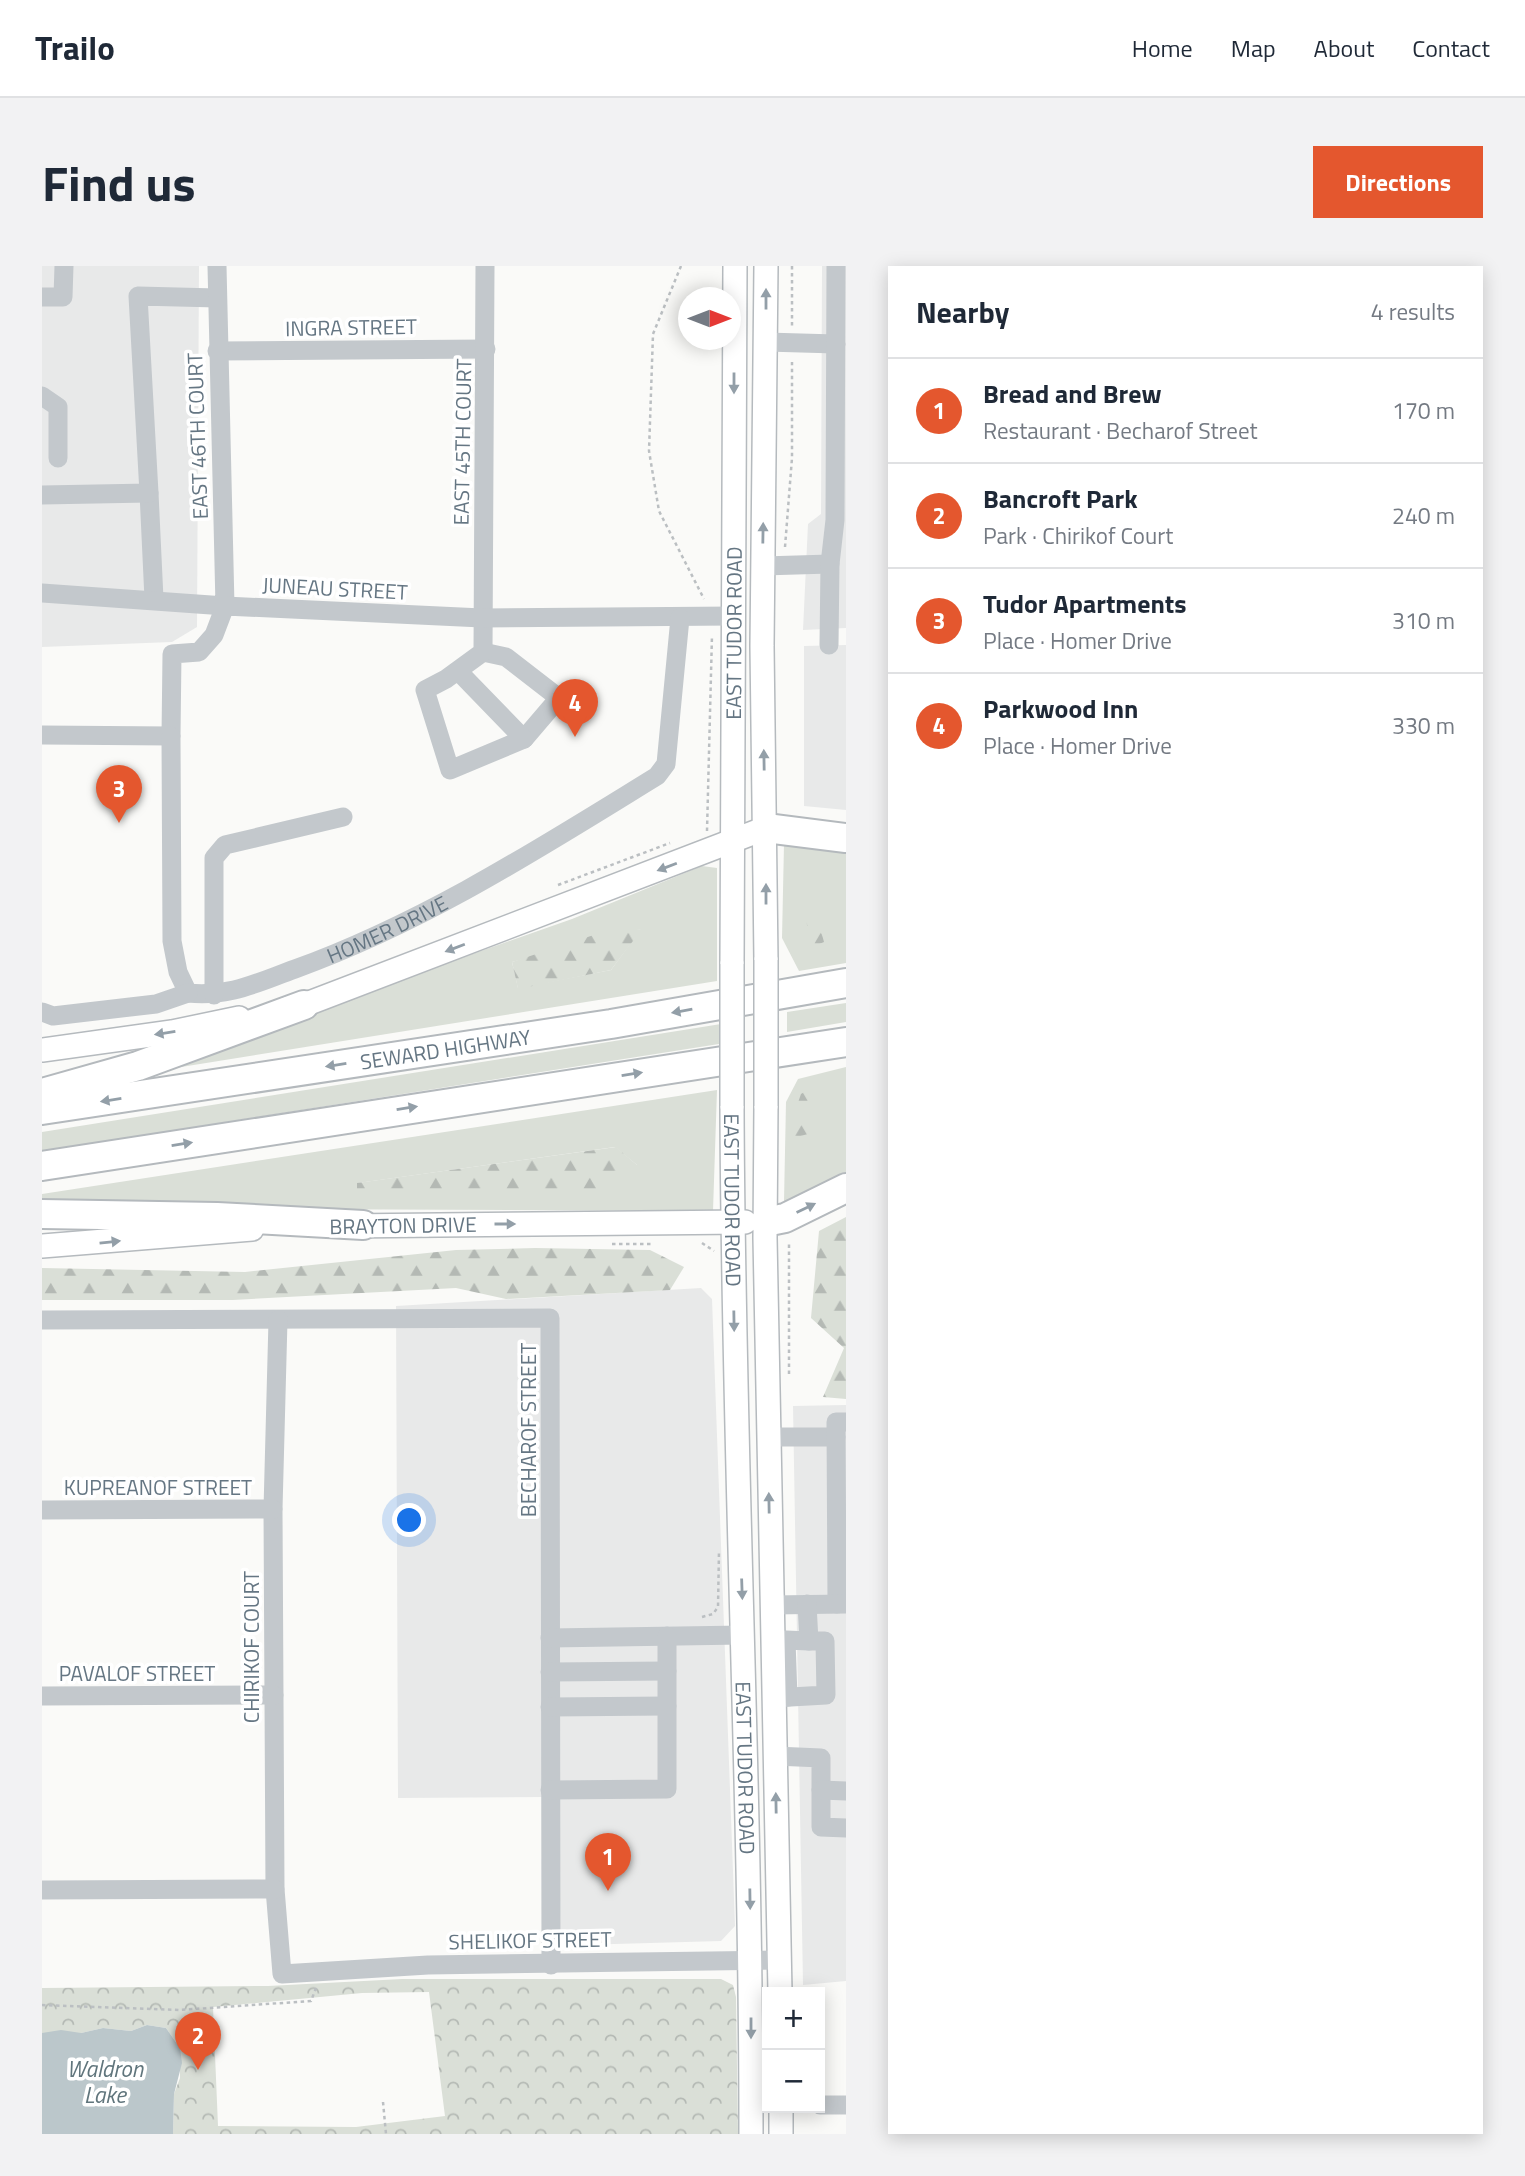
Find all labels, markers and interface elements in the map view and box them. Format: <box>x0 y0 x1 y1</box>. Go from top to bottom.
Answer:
text: Trailo <box>35 23 115 73</box>
text: Home <box>1132 30 1193 66</box>
text: Map <box>1231 30 1276 66</box>
text: About <box>1314 30 1374 66</box>
text: Contact <box>1412 30 1490 66</box>
text: Find us <box>42 145 196 220</box>
button: Directions <box>1313 146 1483 218</box>
north arrow <box>678 287 741 350</box>
one-way arrow <box>760 288 772 310</box>
text: Nearby <box>916 289 1009 335</box>
text: 4 results <box>1371 294 1455 329</box>
street label: INGRA STREET <box>285 310 417 344</box>
street label: EAST 46TH COURT <box>178 352 216 520</box>
street label: EAST 45TH COURT <box>445 358 479 526</box>
one-way arrow <box>728 372 740 394</box>
text: Bread and Brew <box>983 374 1162 413</box>
text: 1 <box>933 393 945 428</box>
text: 170 m <box>1392 393 1455 428</box>
text: Restaurant · Becharof Street <box>983 413 1258 448</box>
text: Bancroft Park <box>983 479 1138 518</box>
text: 2 <box>933 498 945 533</box>
text: 240 m <box>1392 498 1455 533</box>
text: Park · Chirikof Court <box>983 518 1173 553</box>
one-way arrow <box>758 521 769 543</box>
street label: EAST TUDOR ROAD <box>717 546 750 720</box>
street label: JUNEAU STREET <box>261 568 409 608</box>
text: Tudor Apartments <box>983 584 1187 623</box>
text: 3 <box>933 603 945 638</box>
text: 310 m <box>1392 603 1455 638</box>
text: Place · Homer Drive <box>983 623 1172 658</box>
pin: 4 <box>552 679 598 737</box>
text: Parkwood Inn <box>983 689 1138 728</box>
text: 4 <box>933 708 945 743</box>
text: 330 m <box>1392 708 1455 743</box>
text: Place · Homer Drive <box>983 728 1172 763</box>
one-way arrow <box>759 749 770 771</box>
pin: 3 <box>96 765 142 823</box>
one-way arrow <box>657 861 678 872</box>
one-way arrow <box>760 883 772 905</box>
street label: HOMER DRIVE <box>322 887 453 971</box>
one-way arrow <box>444 942 465 953</box>
one-way arrow <box>671 1006 693 1017</box>
street label: SEWARD HIGHWAY <box>358 1020 534 1078</box>
one-way arrow <box>154 1028 176 1039</box>
one-way arrow <box>325 1060 347 1071</box>
one-way arrow <box>621 1068 643 1079</box>
one-way arrow <box>100 1094 122 1105</box>
one-way arrow <box>396 1103 418 1114</box>
street label: EAST TUDOR ROAD <box>716 1113 750 1287</box>
one-way arrow <box>171 1138 193 1149</box>
one-way arrow <box>796 1202 816 1213</box>
street label: BRAYTON DRIVE <box>329 1208 477 1242</box>
one-way arrow <box>494 1218 516 1230</box>
one-way arrow <box>99 1236 121 1247</box>
one-way arrow <box>728 1310 740 1332</box>
street label: BECHAROF STREET <box>512 1343 544 1517</box>
street label: KUPREANOF STREET <box>64 1471 252 1503</box>
one-way arrow <box>764 1491 775 1513</box>
your location <box>392 1503 426 1537</box>
street label: CHIRIKOF COURT <box>235 1571 267 1723</box>
one-way arrow <box>736 1579 747 1601</box>
street label: PAVALOF STREET <box>59 1657 215 1689</box>
street label: EAST TUDOR ROAD <box>728 1681 764 1855</box>
one-way arrow <box>771 1792 782 1814</box>
pin: 1 <box>585 1833 631 1891</box>
one-way arrow <box>744 1888 755 1910</box>
street label: SHELIKOF STREET <box>448 1923 612 1957</box>
map controls <box>762 1987 825 2113</box>
button: + <box>762 1987 825 2050</box>
pin: 2 <box>175 2012 221 2070</box>
one-way arrow <box>745 2018 757 2040</box>
button: − <box>762 2050 825 2113</box>
water label: Waldron Lake <box>67 2051 144 2112</box>

